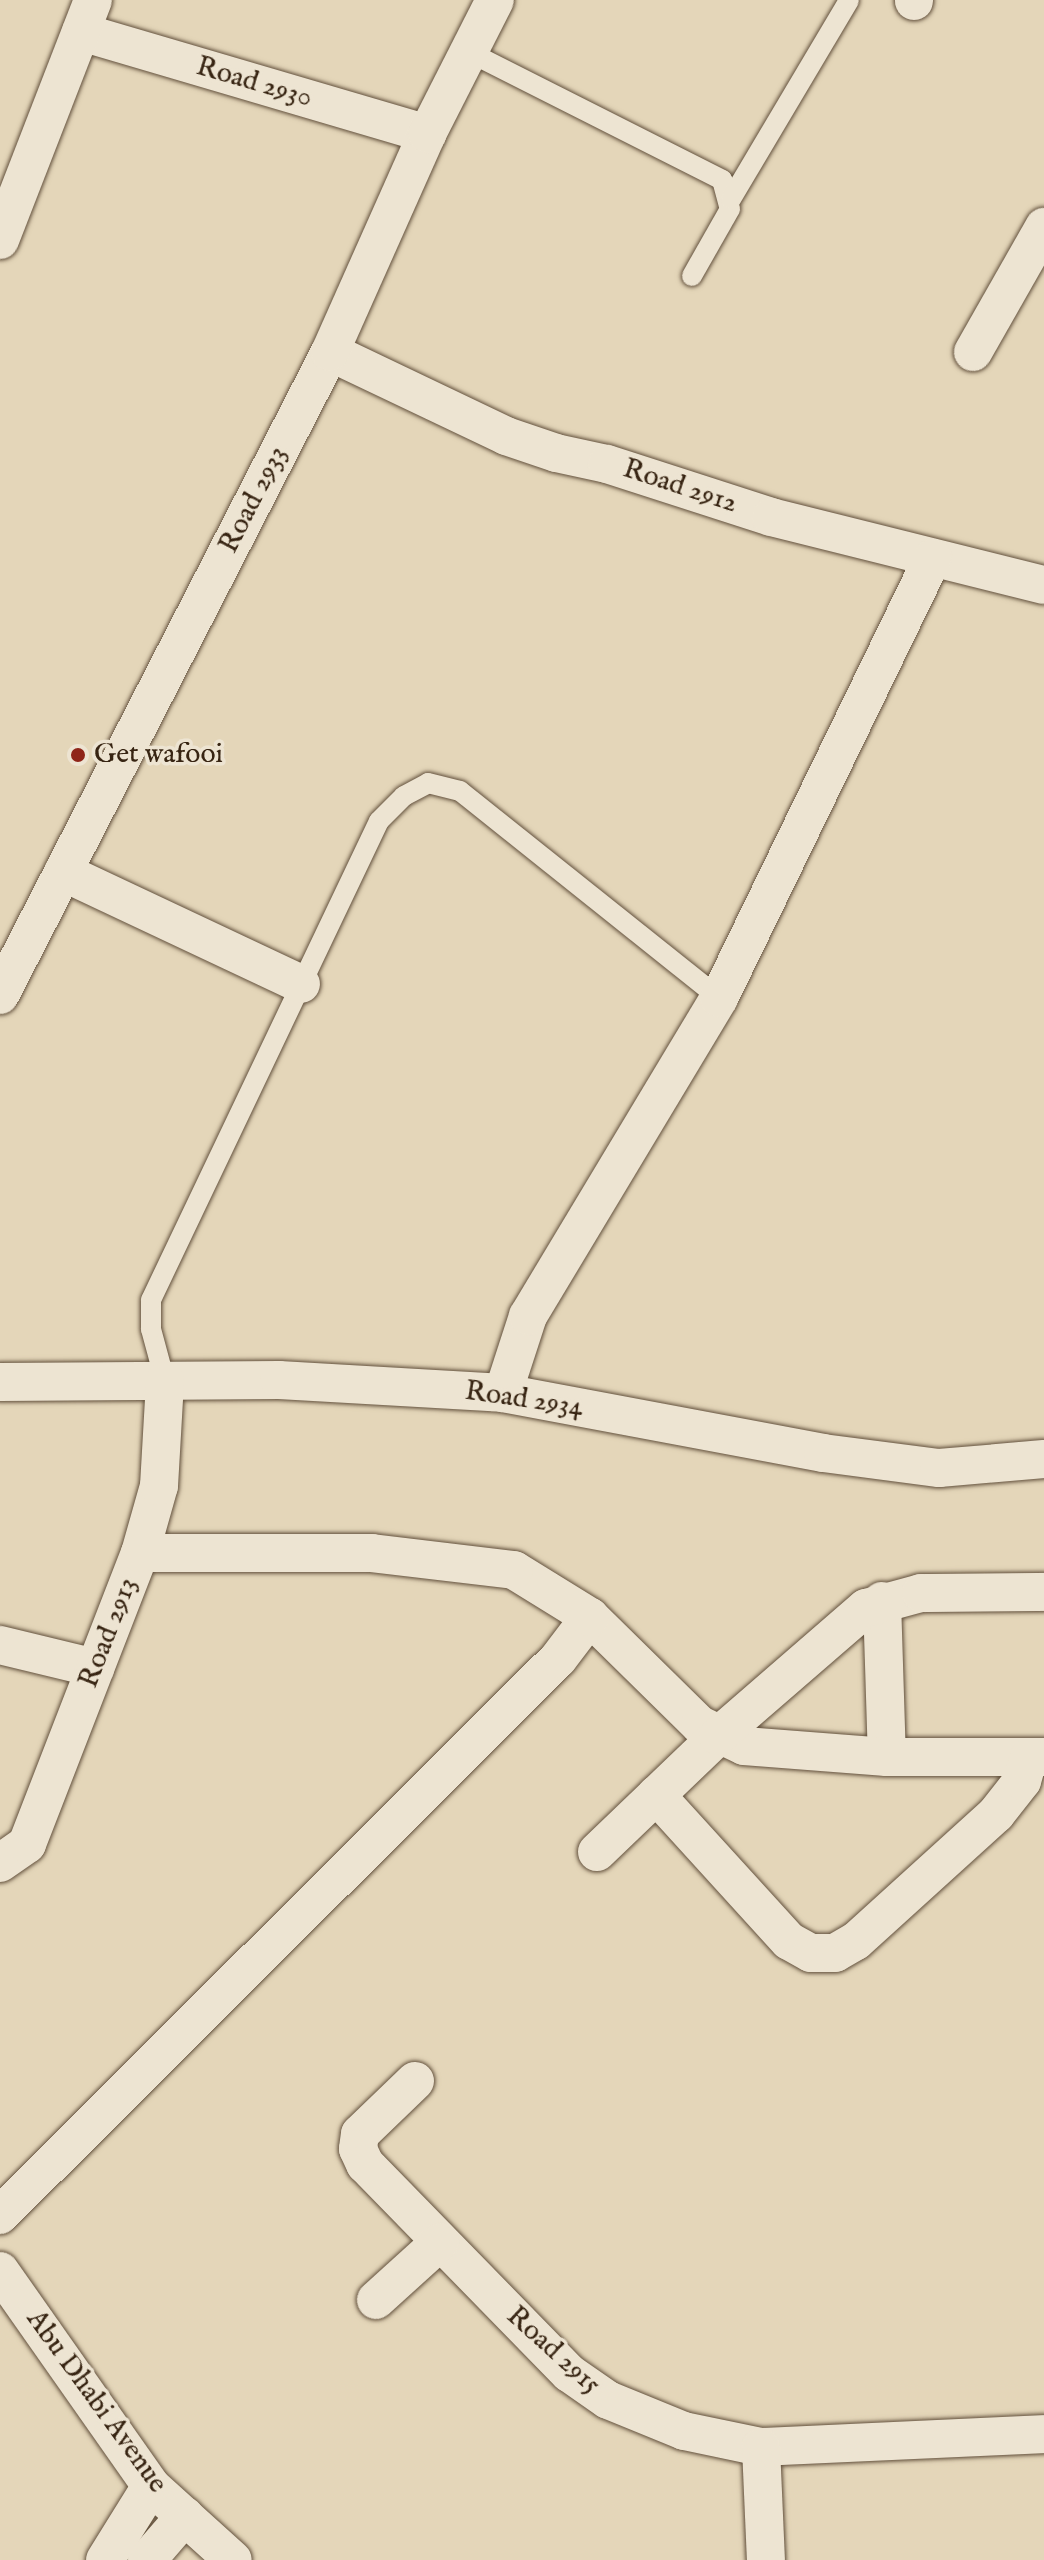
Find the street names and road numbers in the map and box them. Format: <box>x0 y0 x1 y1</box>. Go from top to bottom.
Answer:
street label: Road 2930 <box>192 50 316 116</box>
street label: Road 2933 <box>213 441 295 559</box>
street label: Road 2912 <box>619 453 741 521</box>
street label: Road 2934 <box>463 1375 585 1425</box>
street label: Road 2913 <box>73 1573 145 1693</box>
street label: Road 2915 <box>499 2300 607 2402</box>
street label: Abu Dhabi Avenue <box>18 2304 174 2500</box>

